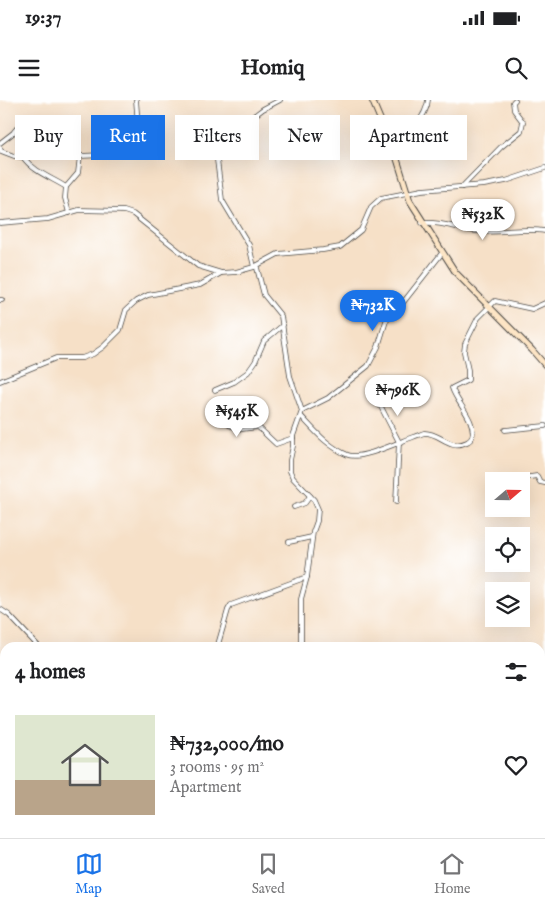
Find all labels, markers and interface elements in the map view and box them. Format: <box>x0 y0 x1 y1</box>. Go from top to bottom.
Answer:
text: 19:37 <box>25 6 61 30</box>
icon: menu <box>15 54 43 82</box>
text: Homiq <box>240 54 305 82</box>
icon: search <box>502 54 530 82</box>
chip: Buy <box>15 115 81 160</box>
chip: Rent <box>91 115 165 160</box>
chip: Filters <box>175 115 259 160</box>
chip: New <box>269 115 340 160</box>
chip: Apartment <box>350 115 467 160</box>
pin: ₦532K <box>448 198 518 241</box>
text: ₦532K <box>462 205 504 225</box>
pin: ₦732K <box>338 290 408 332</box>
text: ₦732K <box>351 296 395 316</box>
pin: ₦796K <box>363 374 433 417</box>
text: ₦796K <box>376 381 420 401</box>
pin: ₦545K <box>202 396 272 438</box>
text: ₦545K <box>216 402 258 422</box>
north arrow <box>485 472 530 518</box>
map controls <box>485 472 530 627</box>
button: locate <box>485 527 530 572</box>
button: layers <box>485 582 530 627</box>
icon: filters <box>502 658 530 686</box>
text: 4 homes <box>15 659 85 686</box>
text: ₦732,000/mo <box>170 731 284 758</box>
icon: home <box>55 735 115 795</box>
icon: heart <box>502 751 530 779</box>
text: 3 rooms · 95 m² <box>170 758 264 778</box>
text: Apartment <box>170 778 241 798</box>
tab: Map <box>75 850 103 898</box>
tab: Saved <box>252 850 285 898</box>
tab: Home <box>434 850 470 898</box>

